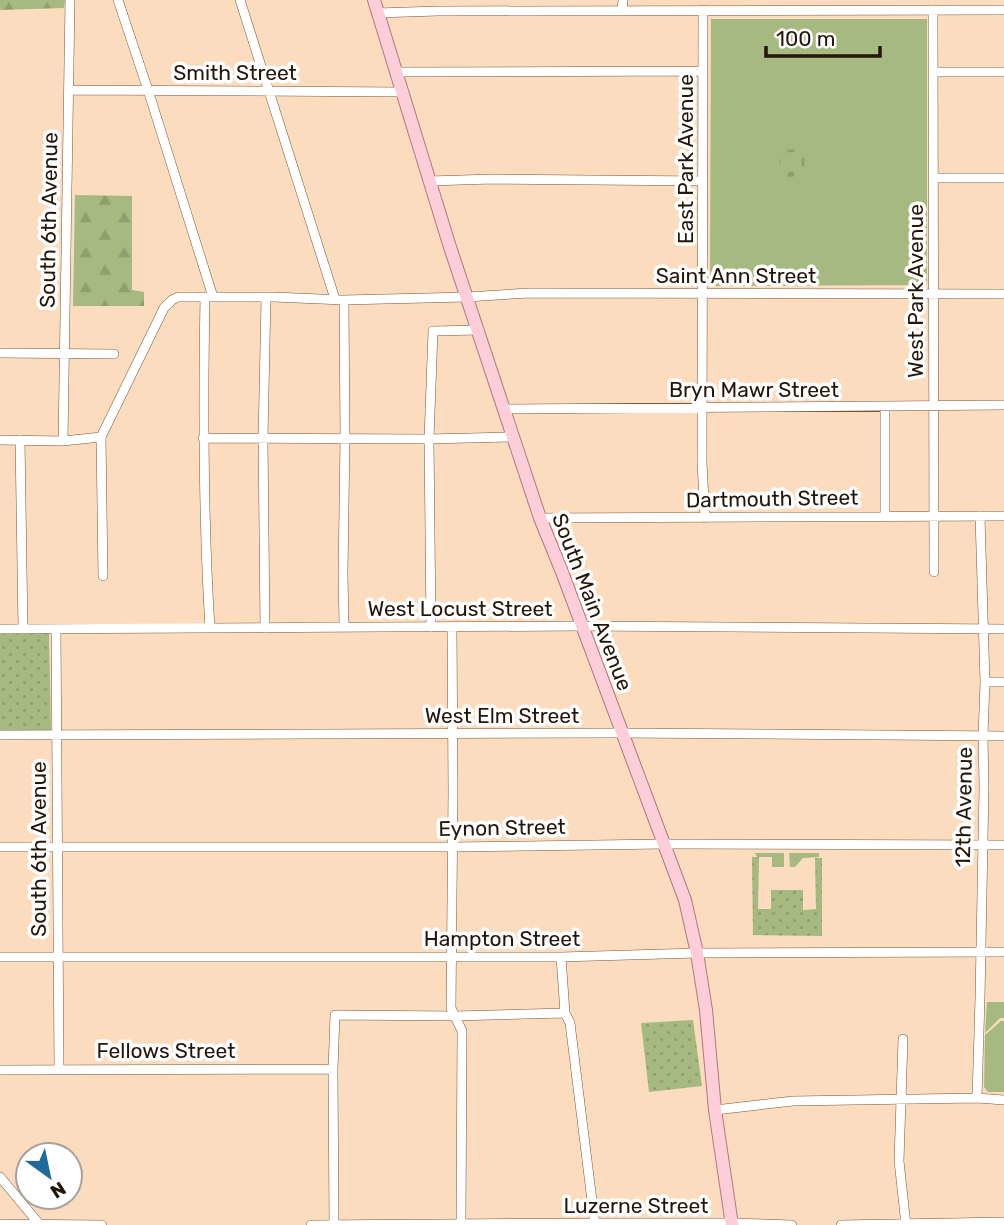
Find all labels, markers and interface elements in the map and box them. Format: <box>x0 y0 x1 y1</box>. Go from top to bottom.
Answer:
scale bar <box>766 14 880 58</box>
text: 100 m <box>776 26 835 51</box>
street label: Smith Street <box>173 60 297 85</box>
street label: East Park Avenue <box>673 74 698 244</box>
street label: South 6th Avenue <box>34 132 63 308</box>
street label: West Park Avenue <box>903 204 928 378</box>
street label: Saint Ann Street <box>656 263 816 288</box>
street label: Bryn Mawr Street <box>669 377 839 402</box>
street label: Dartmouth Street <box>686 484 858 513</box>
street label: South Main Avenue <box>547 510 638 694</box>
street label: West Locust Street <box>368 596 552 621</box>
street label: West Elm Street <box>425 703 579 728</box>
street label: 12th Avenue <box>950 747 977 867</box>
street label: South 6th Avenue <box>26 761 51 937</box>
street label: Eynon Street <box>438 814 566 841</box>
street label: Hampton Street <box>424 926 580 951</box>
street label: Fellows Street <box>97 1038 235 1063</box>
north arrow <box>14 1141 84 1211</box>
text: N <box>46 1176 70 1203</box>
street label: Luzerne Street <box>564 1193 708 1218</box>

